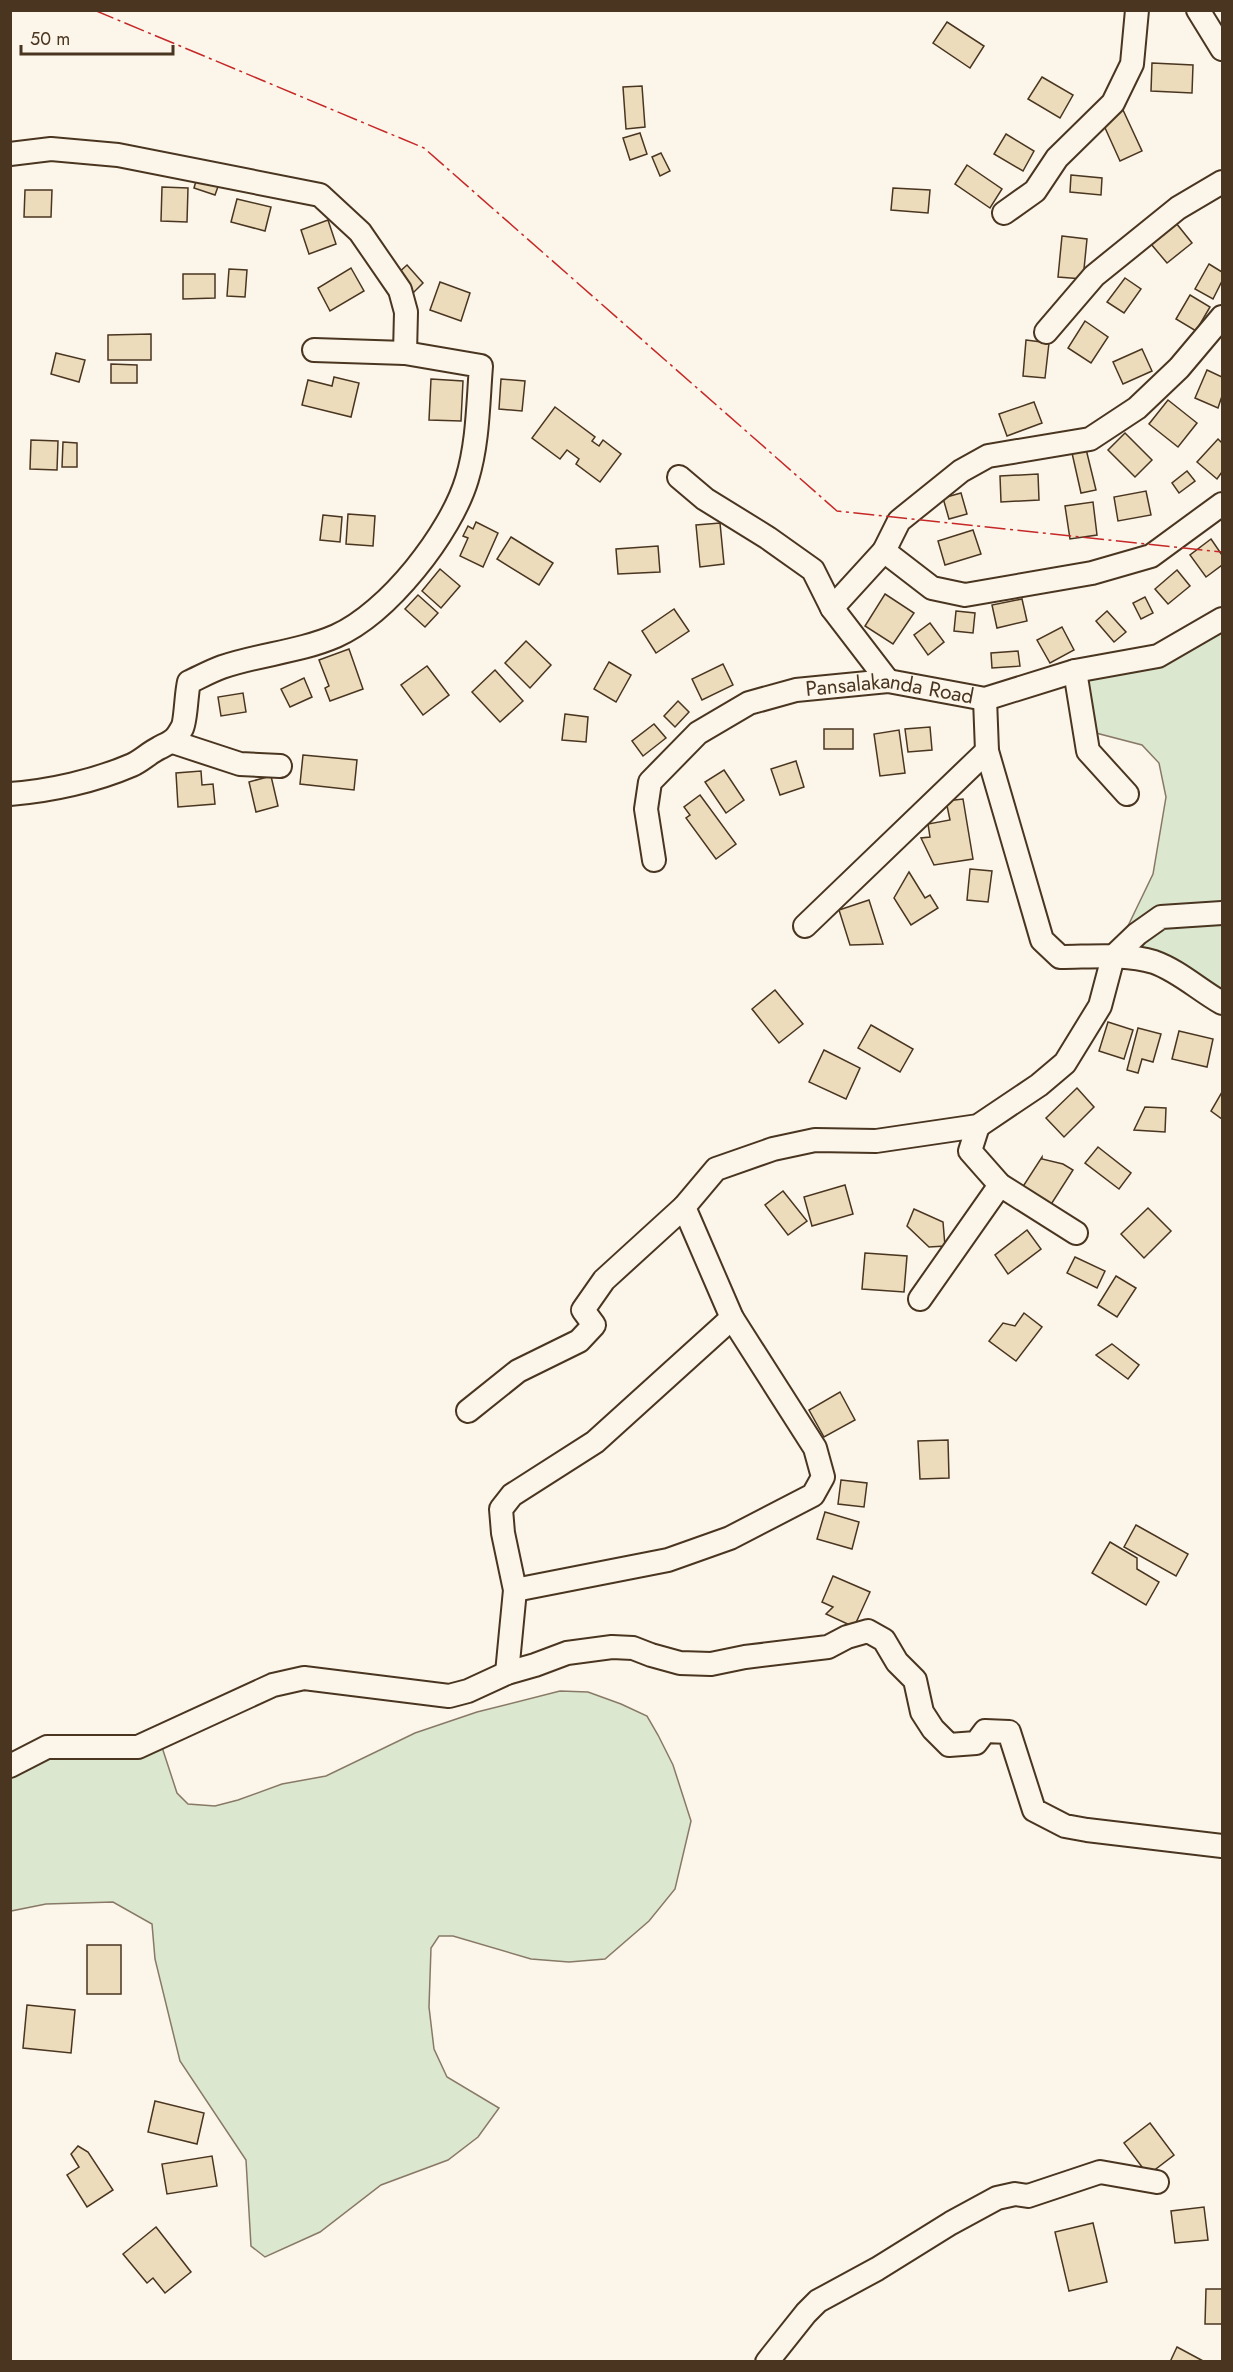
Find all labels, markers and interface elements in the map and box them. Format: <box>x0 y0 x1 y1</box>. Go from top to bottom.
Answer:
scale bar <box>21 18 172 56</box>
text: 50 m <box>30 26 70 52</box>
street label: Pansalakanda Road <box>804 666 976 712</box>

